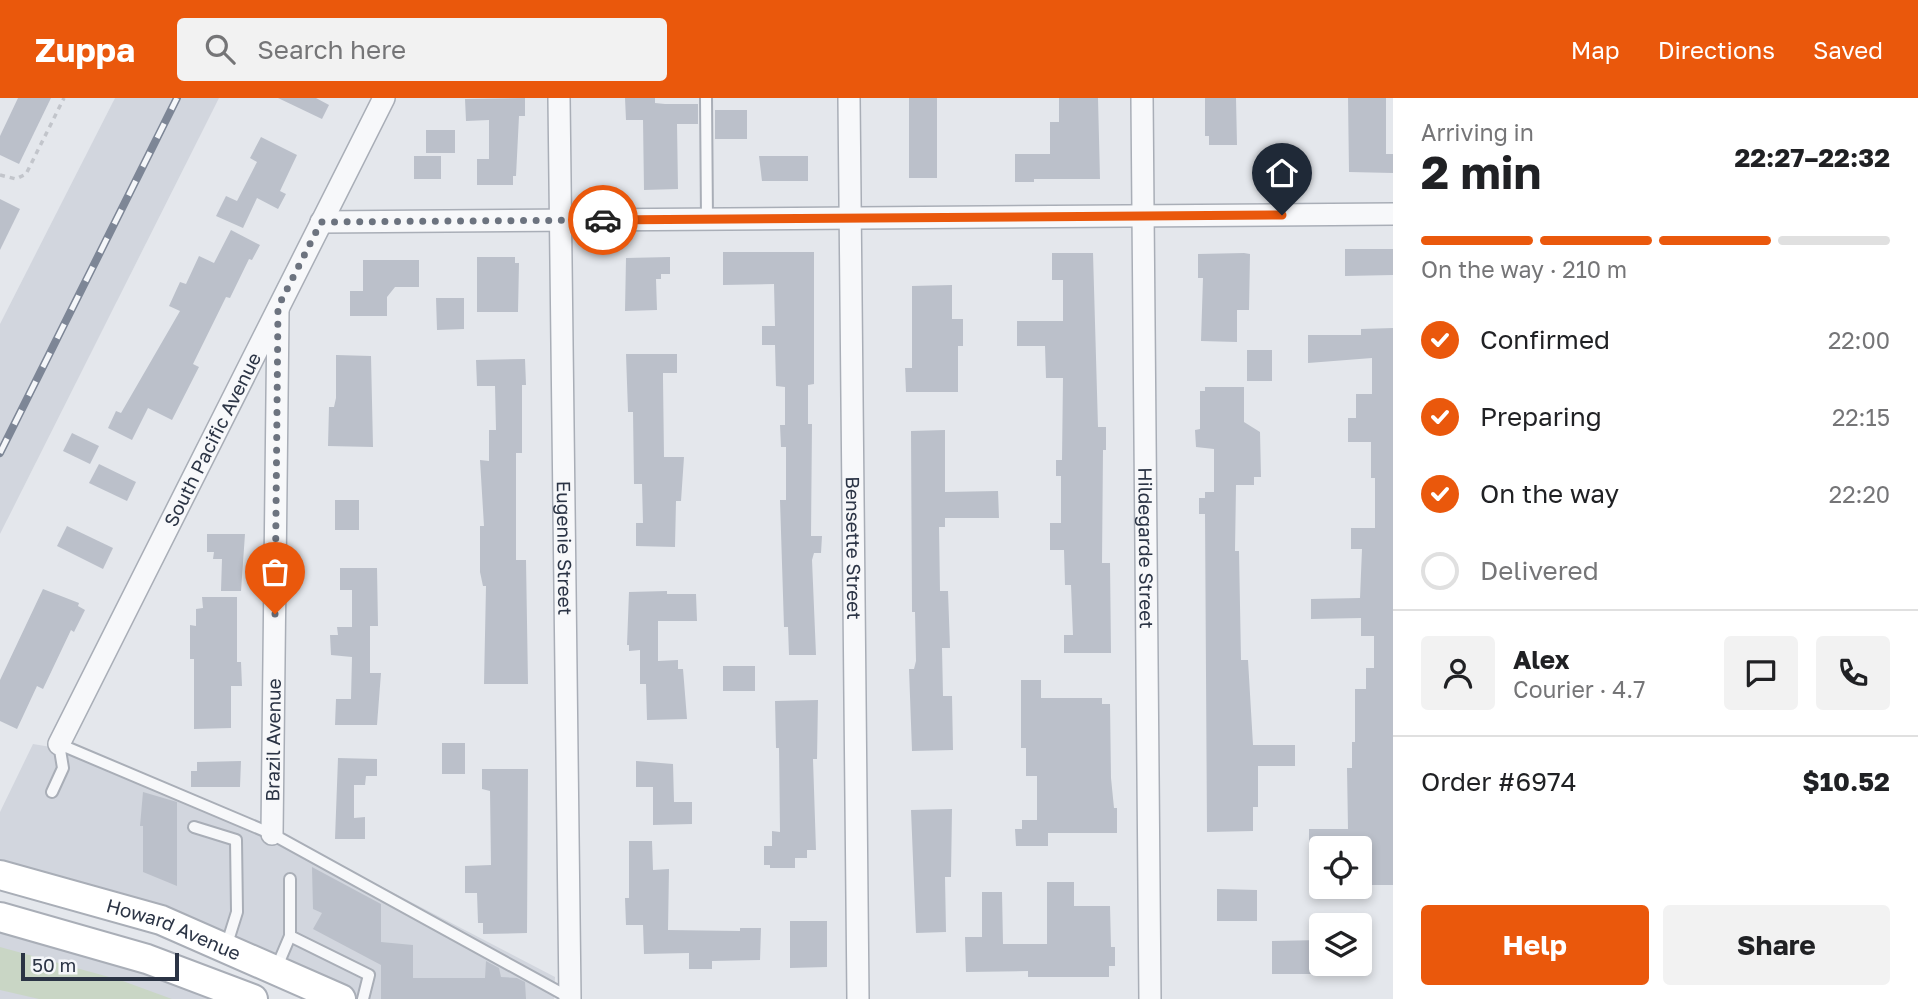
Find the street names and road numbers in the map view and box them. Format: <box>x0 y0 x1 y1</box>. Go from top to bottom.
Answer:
street label: South Pacific Avenue <box>158 348 265 530</box>
street label: Hildegarde Street <box>1134 467 1159 629</box>
street label: Bensette Street <box>842 476 866 620</box>
street label: Eugenie Street <box>553 480 577 615</box>
street label: Brazil Avenue <box>260 678 285 802</box>
street label: Howard Avenue <box>104 893 245 965</box>

